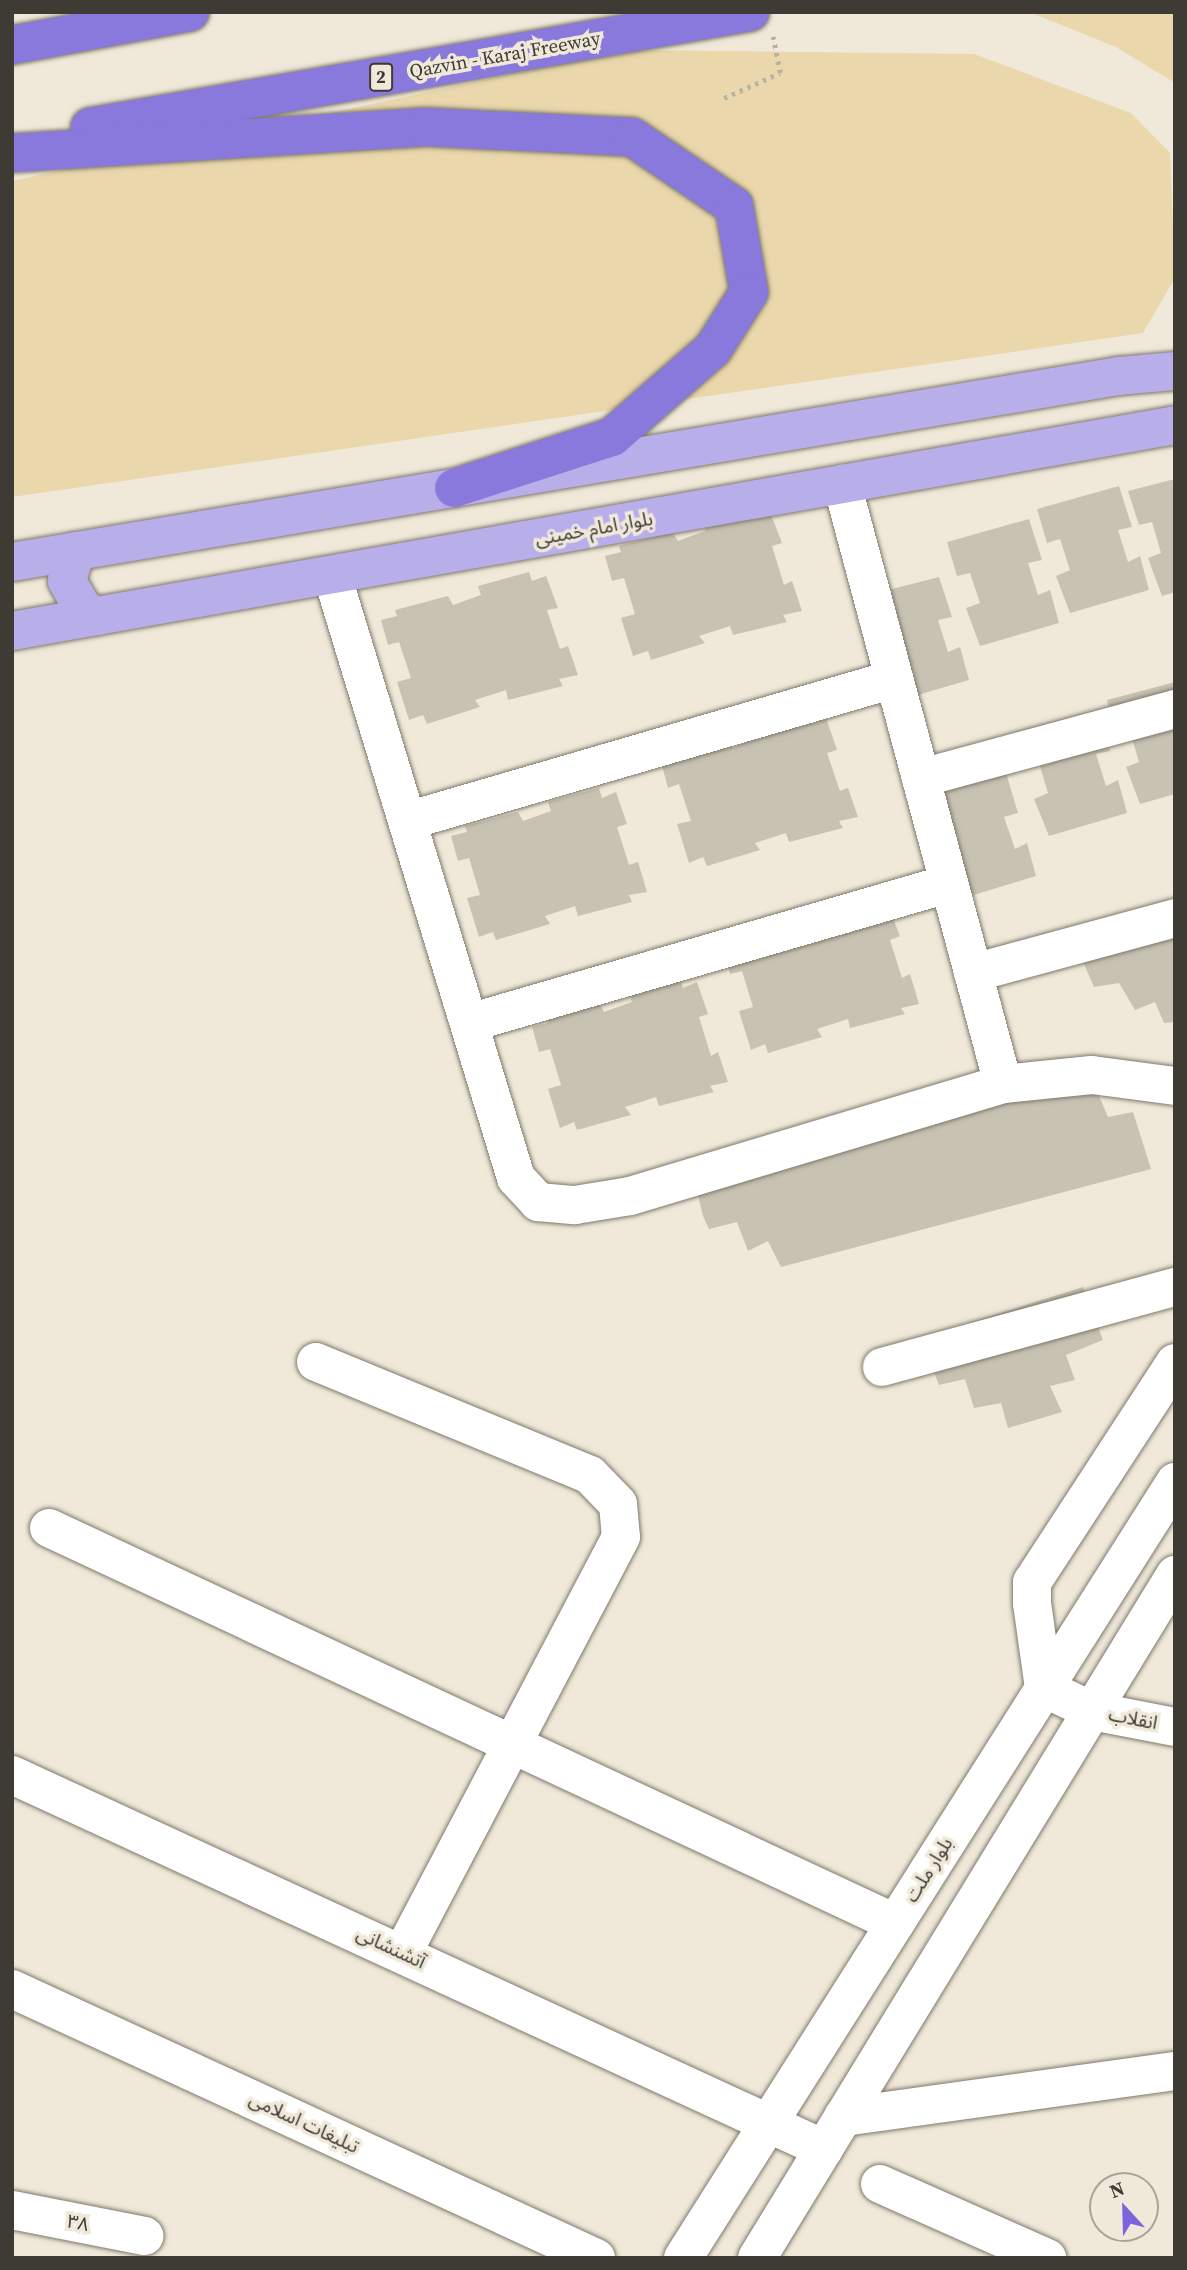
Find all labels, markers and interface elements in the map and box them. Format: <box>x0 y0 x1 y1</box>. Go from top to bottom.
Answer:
street label: Qazvin - Karaj Freeway <box>408 27 602 83</box>
road number: 2 <box>369 62 393 92</box>
street label: بلوار امام خمینی <box>533 507 655 551</box>
street label: انقلاب <box>1107 1703 1159 1735</box>
street label: بلوار ملت <box>900 1833 958 1907</box>
street label: آتشنشانی <box>353 1922 429 1974</box>
street label: تبلیغات اسلامی <box>245 2088 363 2158</box>
north arrow <box>1089 2172 1159 2242</box>
text: N <box>1106 2175 1128 2204</box>
street label: ۳۸ <box>65 2210 91 2236</box>

